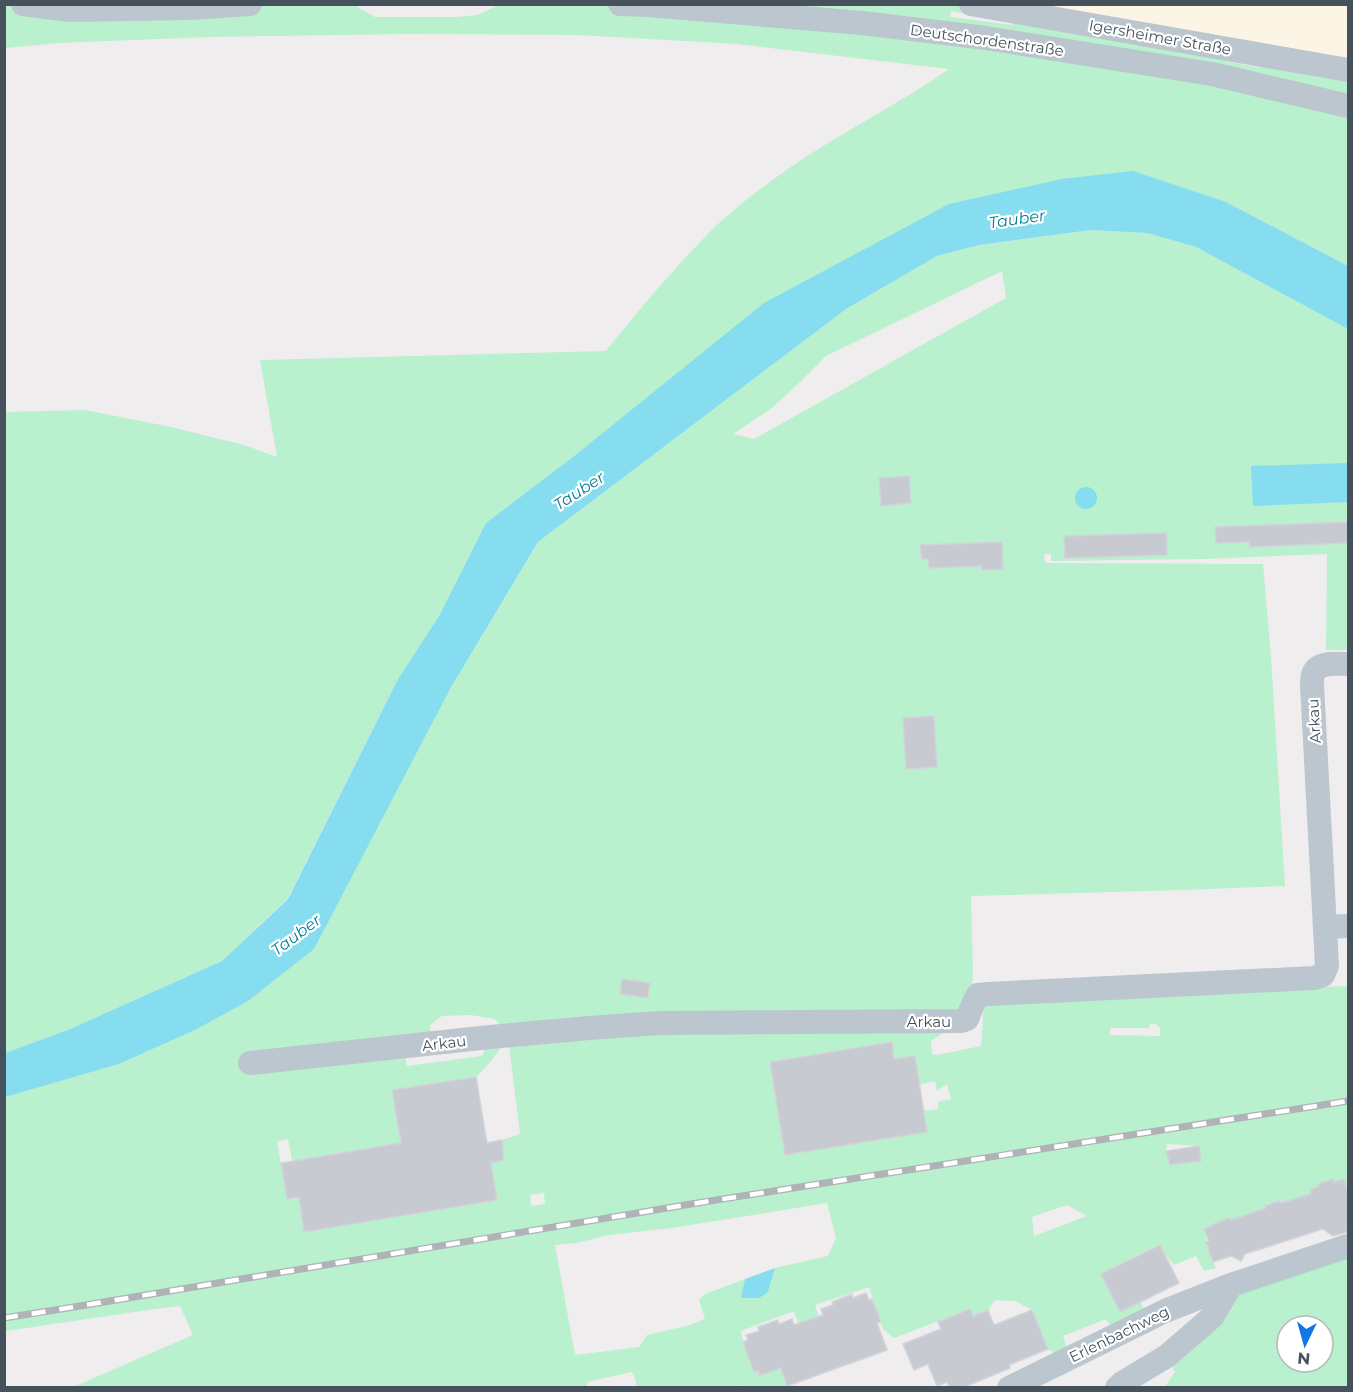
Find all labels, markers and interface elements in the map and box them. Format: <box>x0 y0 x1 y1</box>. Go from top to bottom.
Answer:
street label: Igersheimer Straße <box>1087 15 1233 59</box>
street label: Deutschordenstraße <box>909 20 1065 60</box>
water label: Tauber <box>988 206 1047 232</box>
water label: Tauber <box>550 467 608 514</box>
street label: Arkau <box>1303 698 1325 744</box>
water label: Tauber <box>268 910 325 960</box>
street label: Arkau <box>907 1012 951 1031</box>
street label: Arkau <box>421 1031 467 1055</box>
street label: Erlenbachweg <box>1066 1302 1172 1366</box>
north arrow <box>1275 1314 1335 1374</box>
text: N <box>1296 1348 1311 1368</box>

